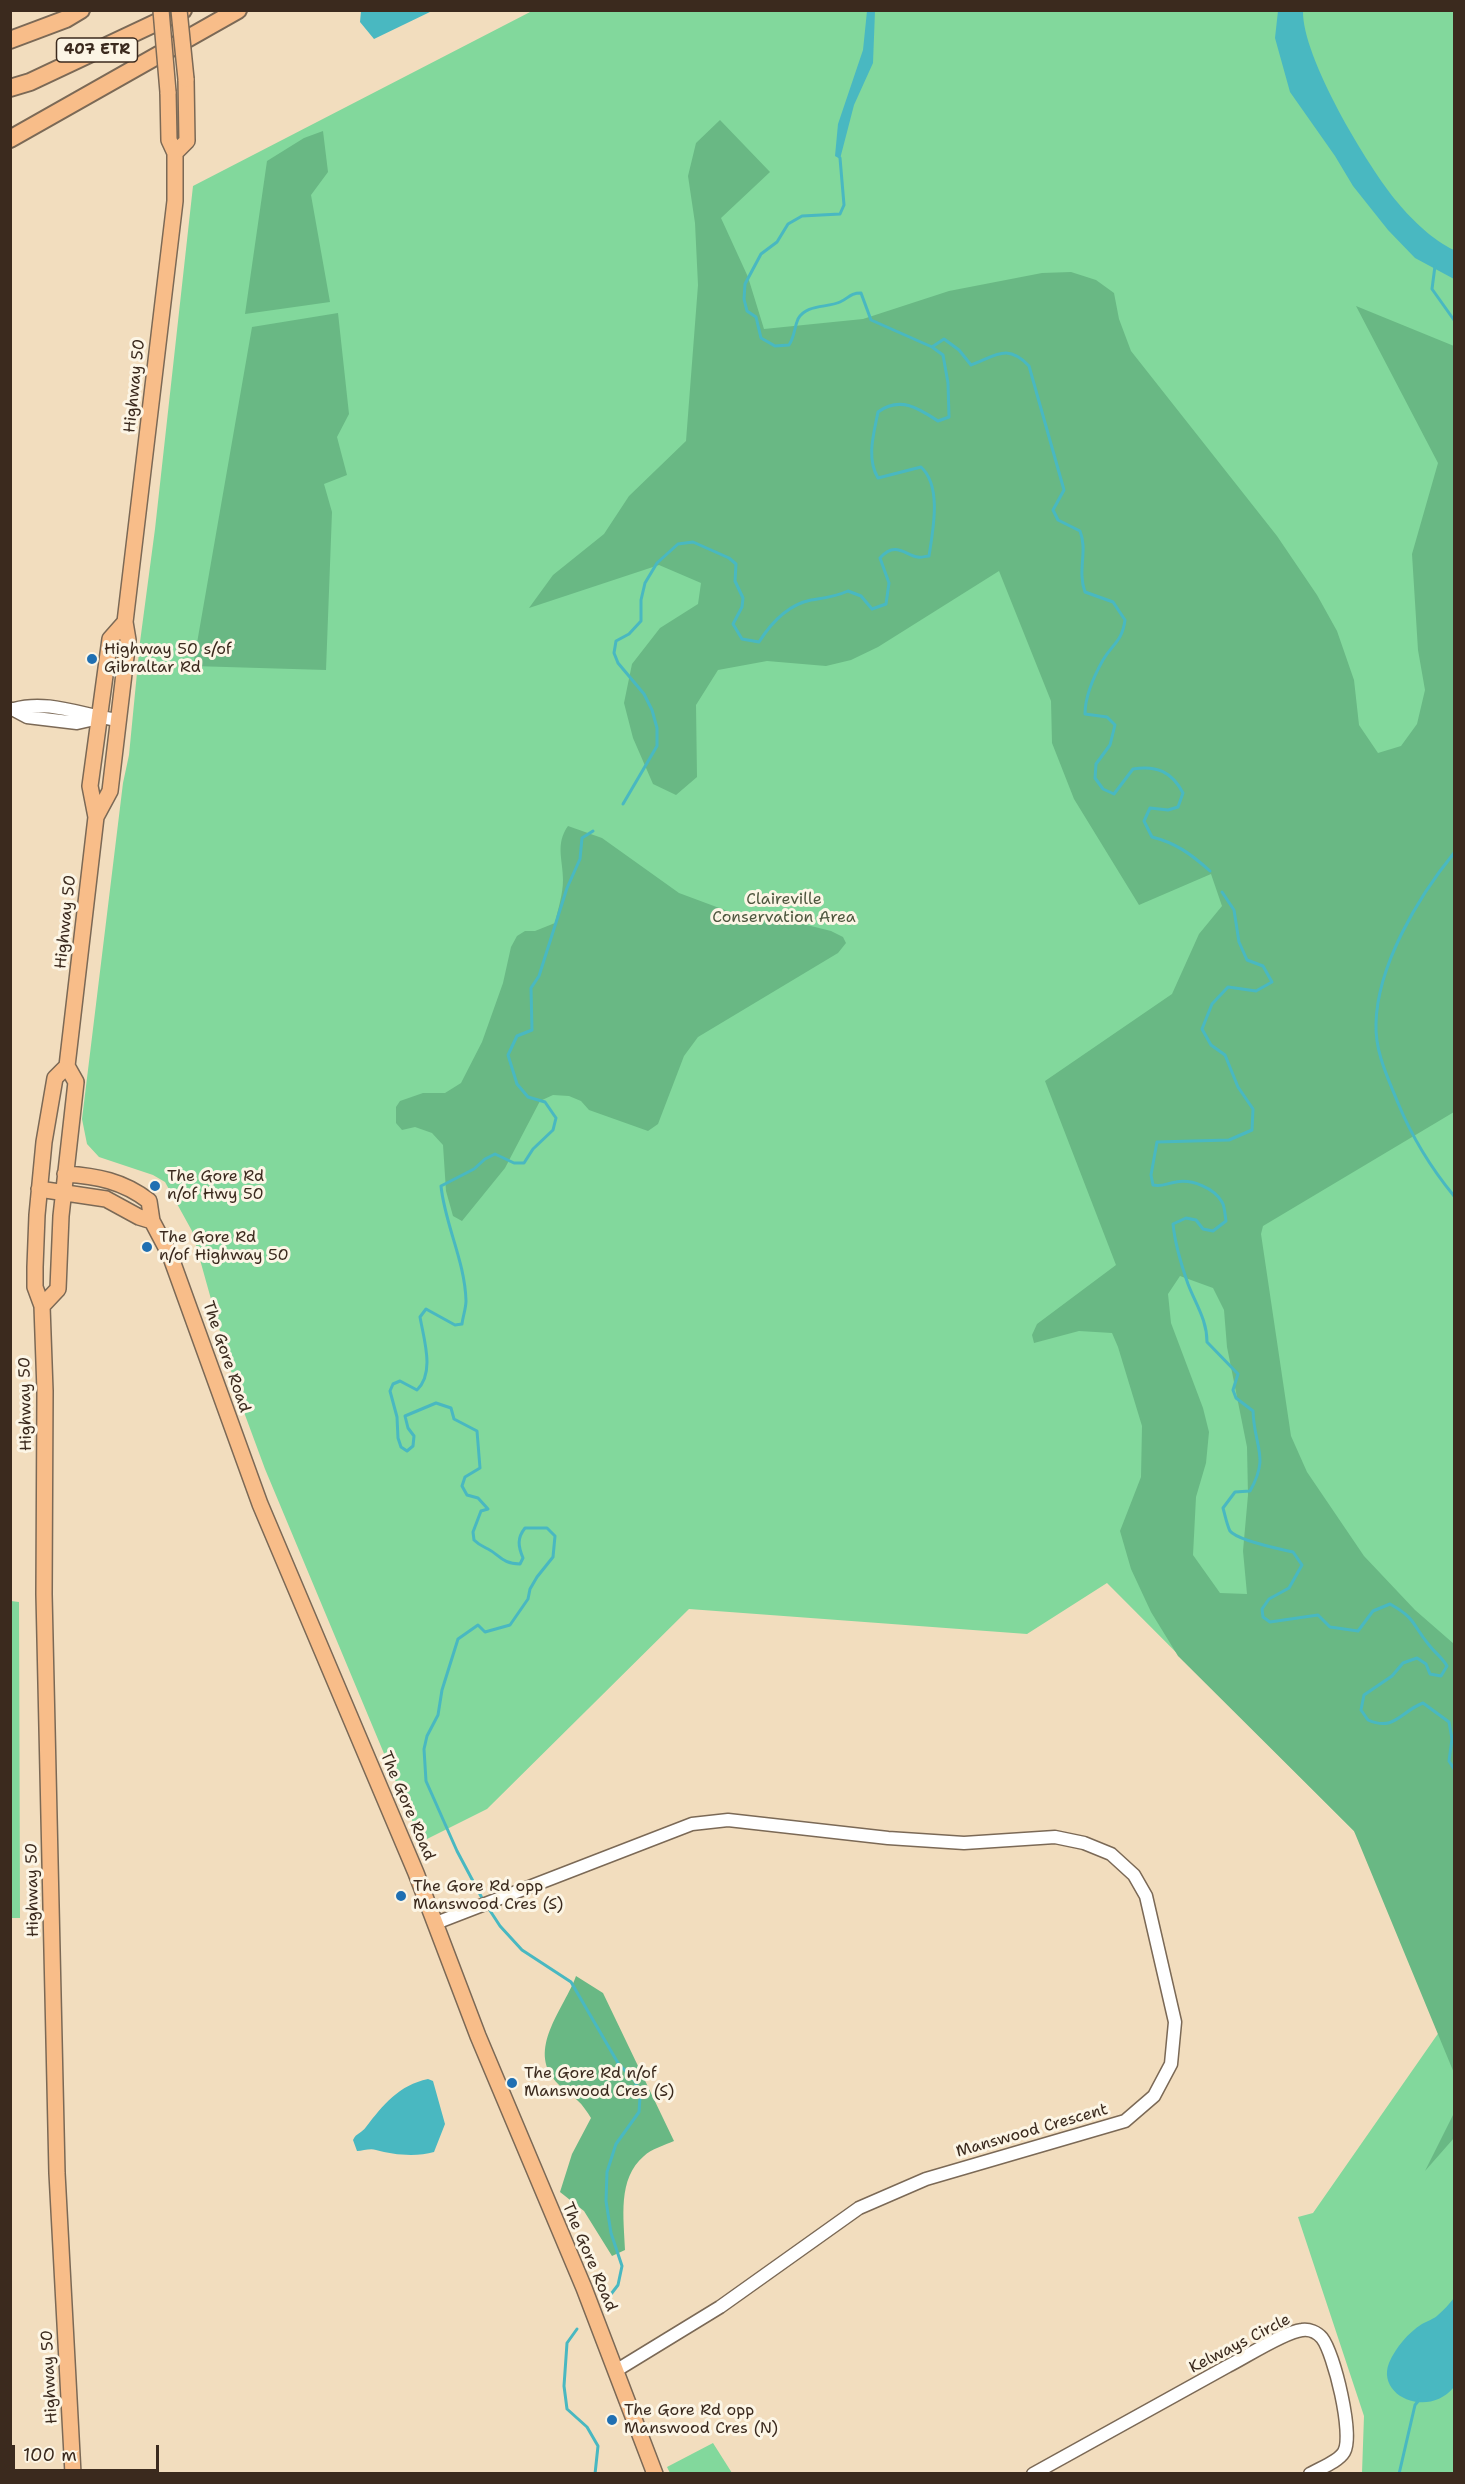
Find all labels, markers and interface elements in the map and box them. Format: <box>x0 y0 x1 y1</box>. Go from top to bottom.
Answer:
road number: 407 ETR <box>57 38 138 62</box>
street label: Highway 50 <box>121 338 149 434</box>
place label: Highway 50 s/of Gibraltar Rd <box>104 640 232 678</box>
marker: Highway 50 s/of Gibraltar Rd <box>85 652 99 666</box>
street label: Highway 50 <box>52 874 80 970</box>
park label: Claireville Conservation Area <box>712 890 856 928</box>
place label: The Gore Rd n/of Hwy 50 <box>167 1167 264 1205</box>
marker: The Gore Rd n/of Hwy 50 <box>148 1179 162 1193</box>
place label: The Gore Rd n/of Highway 50 <box>159 1228 289 1266</box>
marker: The Gore Rd n/of Highway 50 <box>140 1240 154 1254</box>
street label: The Gore Road <box>198 1299 254 1415</box>
street label: Highway 50 <box>16 1357 36 1451</box>
street label: The Gore Road <box>375 1749 439 1863</box>
street label: Highway 50 <box>23 1843 43 1937</box>
place label: The Gore Rd opp Manswood Cres (S) <box>413 1877 563 1915</box>
marker: The Gore Rd opp Manswood Cres (S) <box>394 1889 408 1903</box>
place label: The Gore Rd n/of Manswood Cres (S) <box>524 2064 674 2102</box>
marker: The Gore Rd n/of Manswood Cres (S) <box>505 2076 519 2090</box>
street label: Manswood Crescent <box>954 2100 1110 2162</box>
street label: The Gore Road <box>557 2200 621 2314</box>
street label: Kelways Circle <box>1186 2310 1294 2378</box>
street label: Highway 50 <box>38 2330 62 2424</box>
place label: The Gore Rd opp Manswood Cres (N) <box>624 2401 778 2439</box>
marker: The Gore Rd opp Manswood Cres (N) <box>605 2413 619 2427</box>
scale bar <box>15 2433 162 2471</box>
text: 100 m <box>23 2443 77 2467</box>

